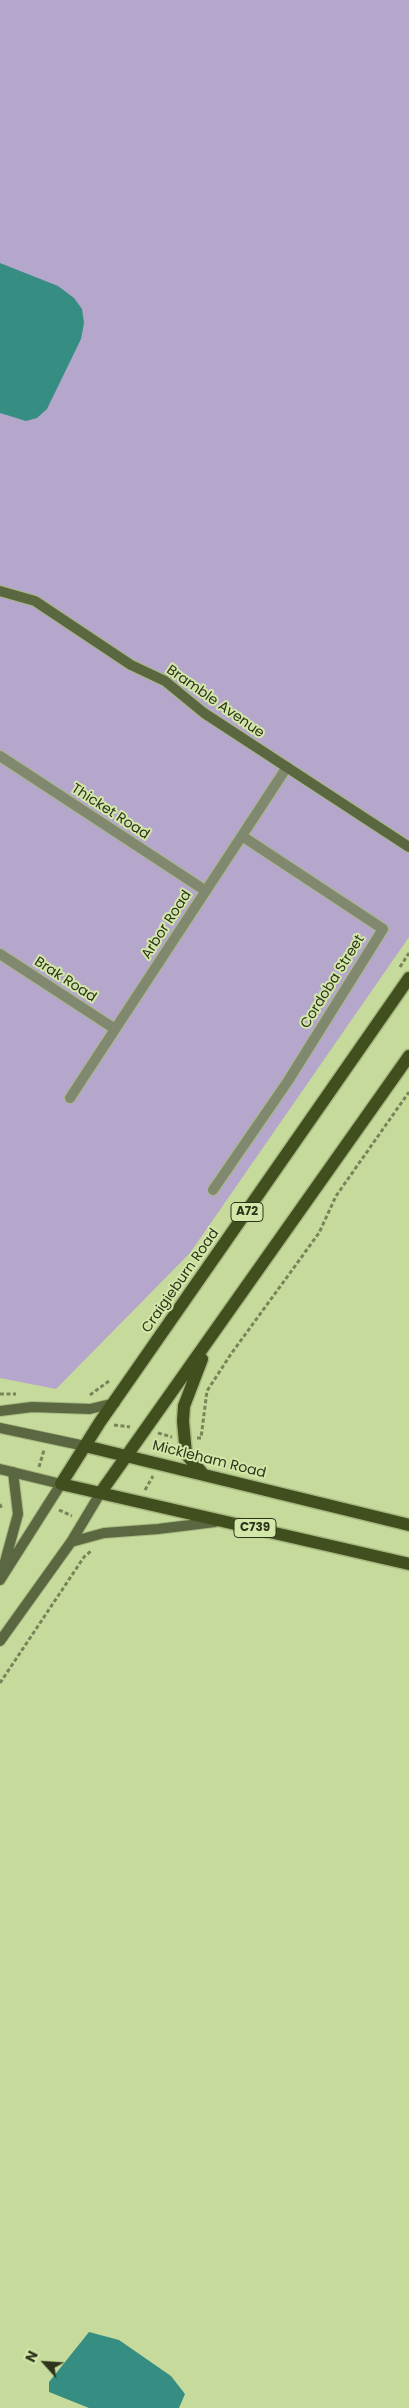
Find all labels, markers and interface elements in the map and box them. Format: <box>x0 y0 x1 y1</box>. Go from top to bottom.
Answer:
street label: Bramble Avenue <box>163 662 267 742</box>
street label: Thicket Road <box>68 781 152 843</box>
street label: Arbor Road <box>139 888 195 962</box>
street label: Cordoba Street <box>298 932 368 1032</box>
street label: Brak Road <box>31 954 99 1006</box>
road number: A72 <box>231 1202 263 1222</box>
street label: Craigieburn Road <box>139 1226 223 1336</box>
street label: Mickleham Road <box>151 1438 267 1482</box>
road number: C739 <box>234 1519 276 1538</box>
north arrow <box>20 2338 70 2388</box>
text: N <box>20 2347 43 2366</box>

